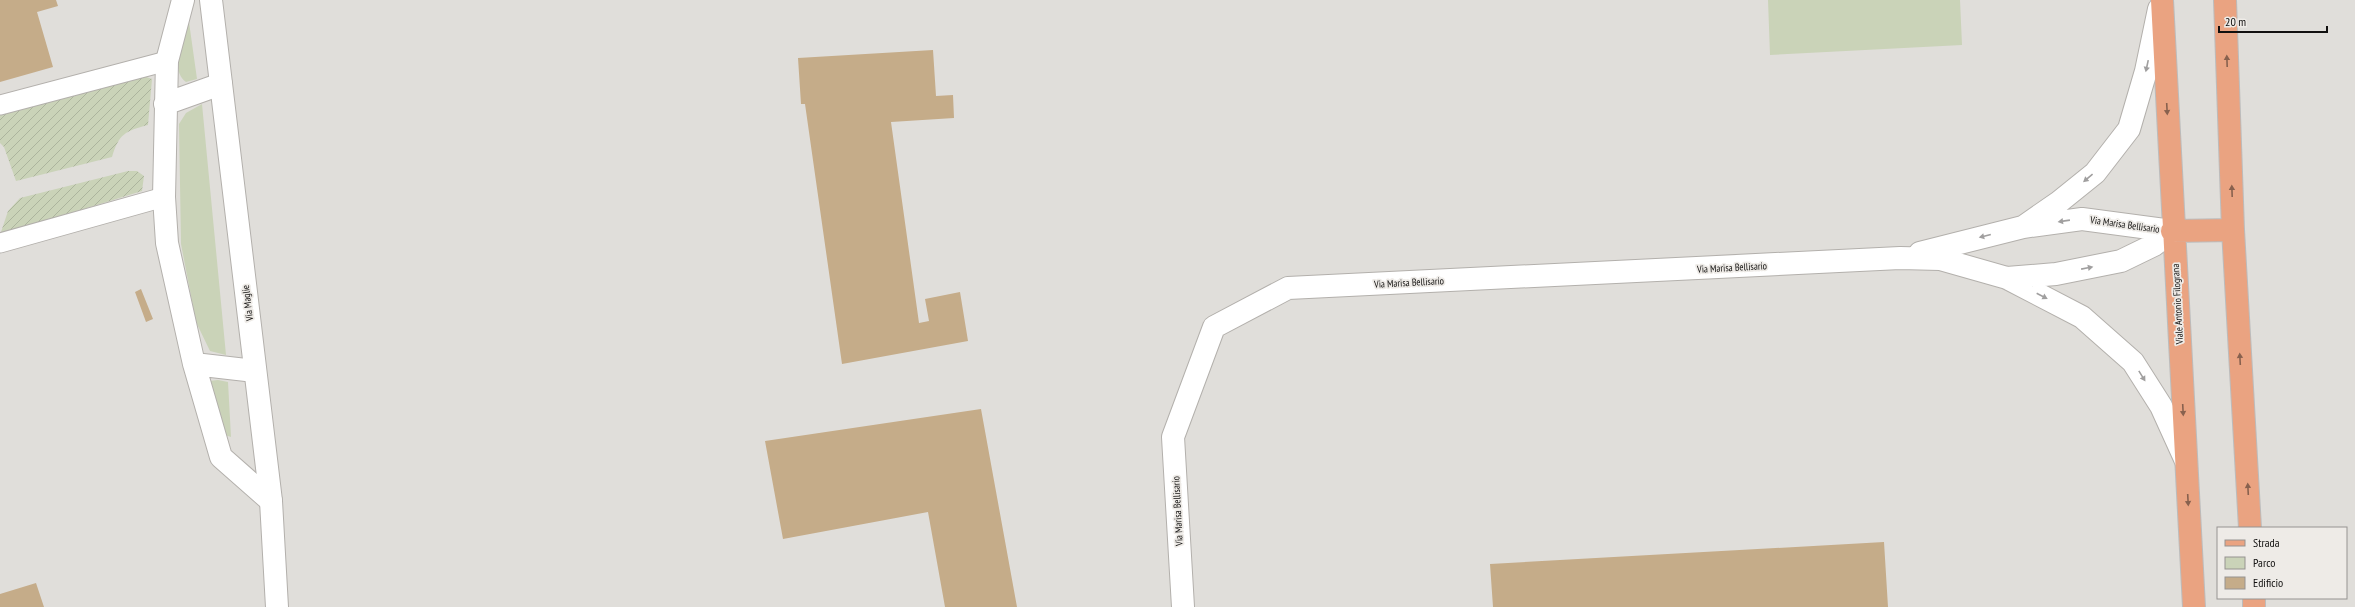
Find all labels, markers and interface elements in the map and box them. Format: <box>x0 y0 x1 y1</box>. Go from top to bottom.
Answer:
scale bar <box>2219 8 2327 34</box>
text: 20 m <box>2225 14 2246 29</box>
one-way arrow <box>2224 54 2230 67</box>
one-way arrow <box>2144 59 2150 72</box>
one-way arrow <box>2163 103 2170 115</box>
one-way arrow <box>2083 174 2093 183</box>
one-way arrow <box>2228 185 2235 197</box>
street label: Via Marisa Bellisario <box>2088 213 2160 236</box>
one-way arrow <box>2058 218 2071 224</box>
one-way arrow <box>1979 234 1992 240</box>
street label: Via Marisa Bellisario <box>1696 259 1767 276</box>
street label: Viale Antonio Filograna <box>2169 263 2186 346</box>
one-way arrow <box>2081 264 2093 270</box>
street label: Via Marisa Bellisario <box>1373 274 1444 291</box>
street label: Via Maglie <box>239 284 256 323</box>
one-way arrow <box>2036 293 2047 299</box>
one-way arrow <box>2237 353 2244 365</box>
one-way arrow <box>2138 371 2146 381</box>
one-way arrow <box>2179 404 2186 416</box>
street label: Via Marisa Bellisario <box>1169 476 1186 547</box>
one-way arrow <box>2244 483 2251 495</box>
one-way arrow <box>2184 494 2191 506</box>
legend <box>2217 527 2347 599</box>
text: Strada <box>2253 535 2280 550</box>
text: Parco <box>2253 555 2275 570</box>
text: Edificio <box>2253 575 2283 590</box>

